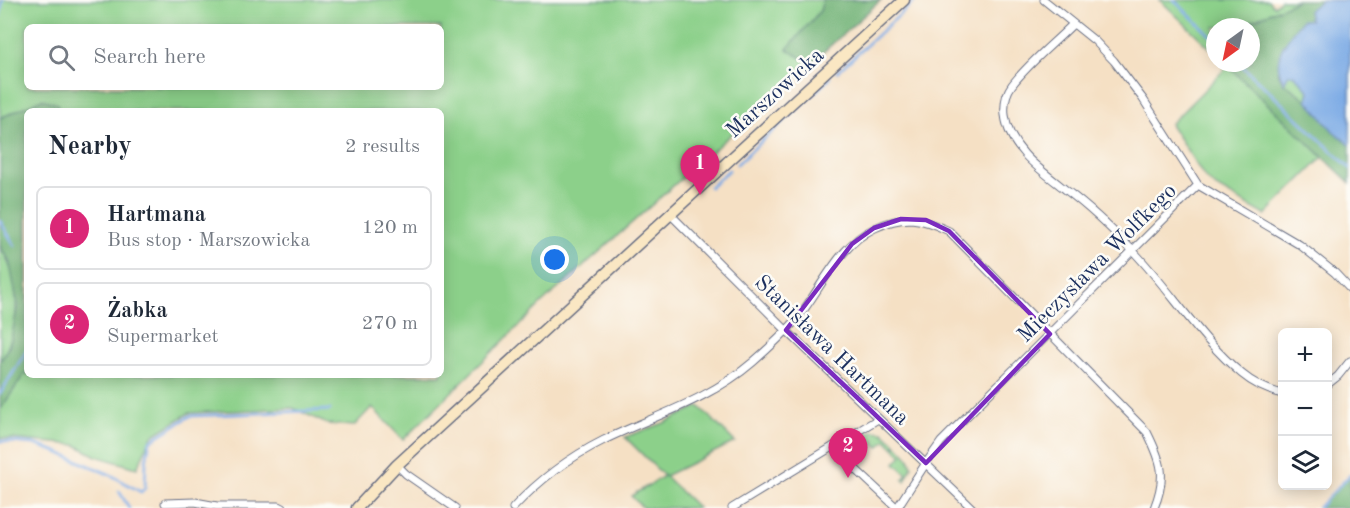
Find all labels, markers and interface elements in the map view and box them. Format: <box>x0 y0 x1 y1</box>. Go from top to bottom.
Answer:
north arrow <box>1206 18 1260 72</box>
search box <box>24 24 444 90</box>
icon: search <box>45 41 78 74</box>
street label: Marszowicka <box>722 44 829 143</box>
text: Search here <box>93 46 206 68</box>
text: Nearby <box>48 134 132 160</box>
text: 2 results <box>345 137 420 157</box>
pin: 1 <box>680 146 720 195</box>
street label: Mieczysława Wolfkego <box>1014 180 1181 347</box>
text: Hartmana <box>107 204 206 226</box>
text: 1 <box>64 218 75 238</box>
text: 120 m <box>362 218 418 238</box>
text: Bus stop · Marszowicka <box>107 231 310 251</box>
your location <box>540 245 569 274</box>
street label: Stanisława Hartmana <box>750 271 913 430</box>
text: Żabka <box>107 300 168 322</box>
text: 2 <box>64 314 75 334</box>
text: 270 m <box>362 314 418 334</box>
text: Supermarket <box>107 327 218 347</box>
map controls <box>1278 328 1332 490</box>
button: + <box>1278 328 1332 382</box>
button: − <box>1278 382 1332 436</box>
pin: 2 <box>828 428 868 478</box>
button: layers <box>1278 436 1332 490</box>

